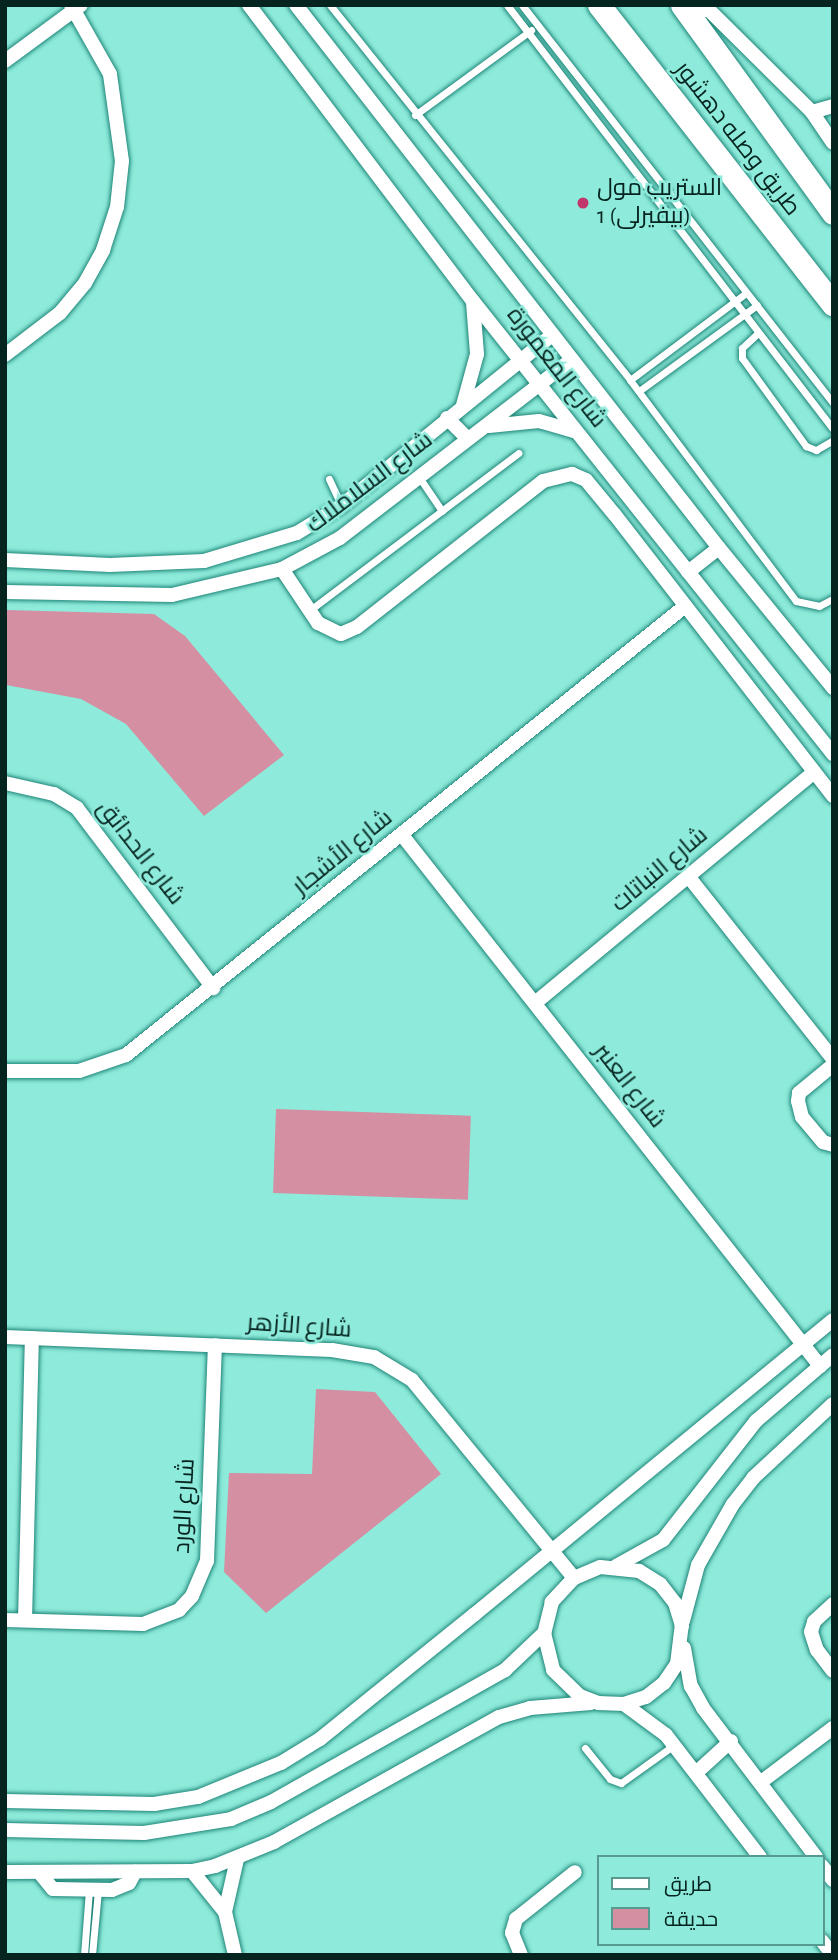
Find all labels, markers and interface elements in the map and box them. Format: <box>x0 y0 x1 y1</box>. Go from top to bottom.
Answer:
street label: طريق وصله دهشور <box>668 56 806 222</box>
place label: الستريب مول 1 (بيفيرلى) <box>597 175 722 231</box>
marker: الستريب مول 1 (بيفيرلى) <box>575 195 591 211</box>
street label: شارع المعمورة <box>500 302 612 434</box>
street label: شارع السلاملاك <box>301 426 439 540</box>
street label: شارع الحدائق <box>90 795 190 911</box>
street label: شارع الأشجار <box>287 804 399 902</box>
street label: شارع النباتات <box>606 821 714 919</box>
street label: شارع العنبر <box>587 1038 671 1134</box>
street label: شارع الأزهر <box>246 1309 352 1345</box>
street label: شارع الورد <box>168 1458 202 1554</box>
legend <box>596 1855 824 1946</box>
text: طريق <box>664 1874 712 1895</box>
text: حديقة <box>664 1909 718 1930</box>

